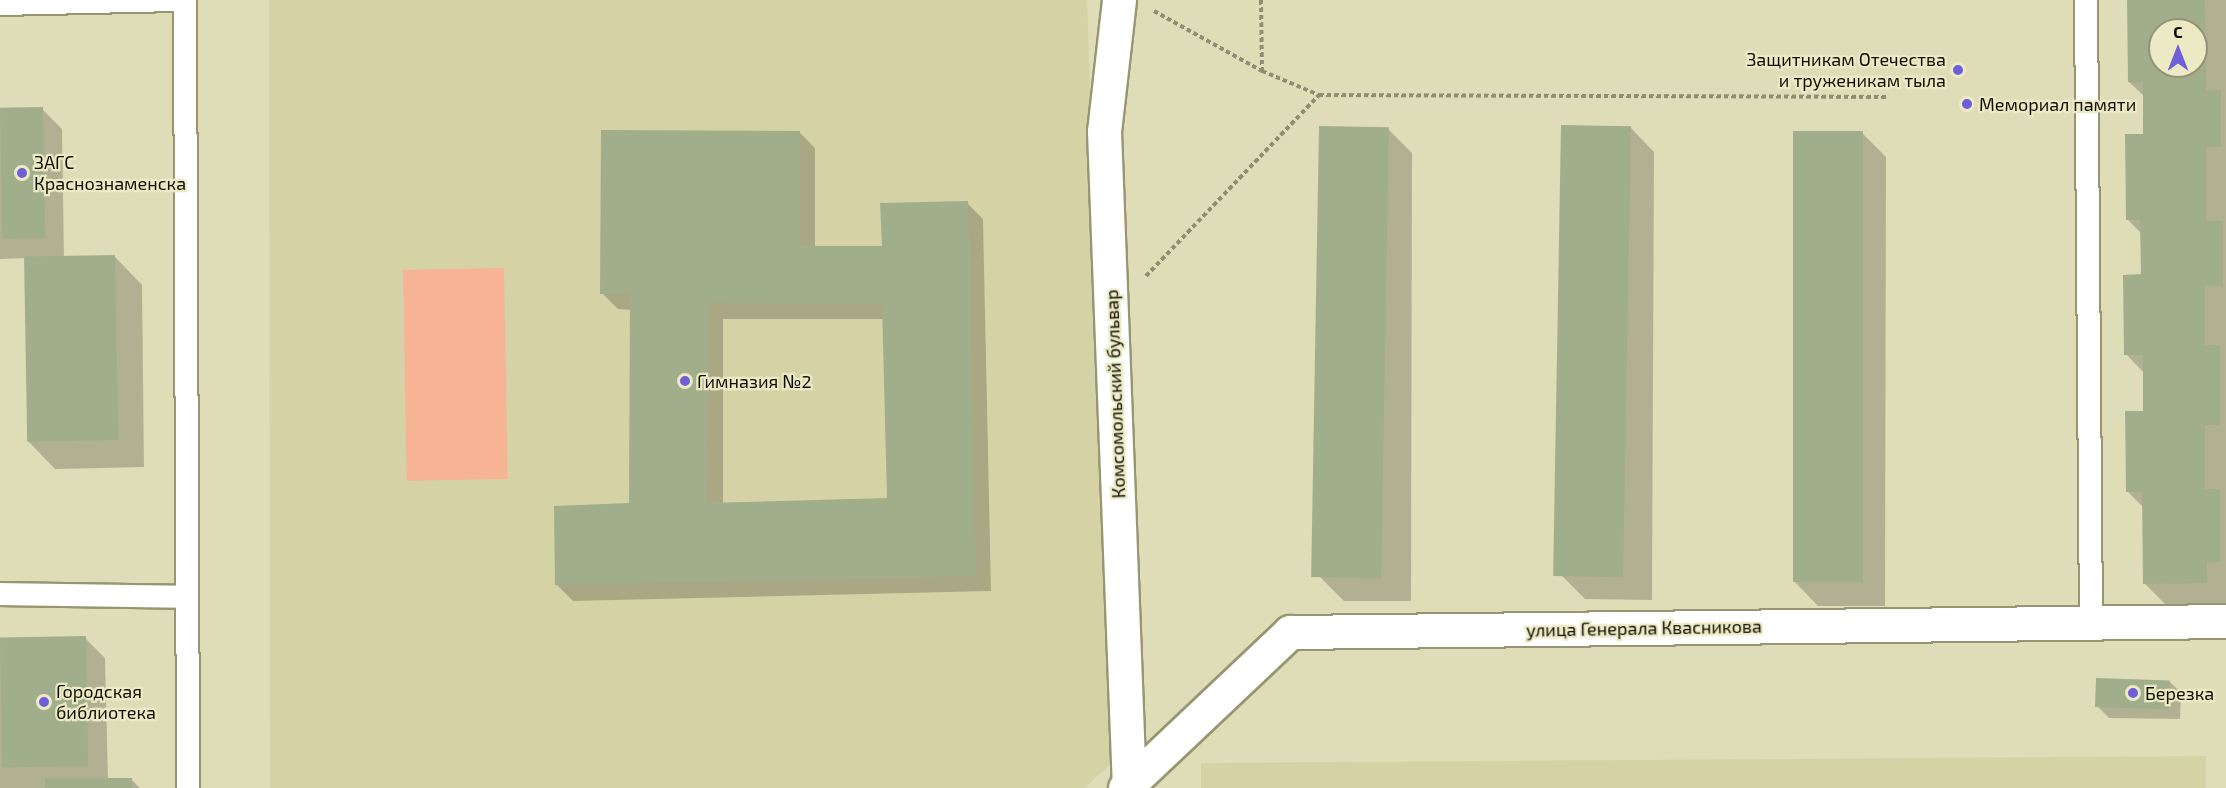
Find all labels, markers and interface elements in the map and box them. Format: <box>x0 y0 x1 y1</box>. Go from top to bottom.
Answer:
north arrow <box>2148 18 2208 78</box>
text: С <box>2173 22 2183 41</box>
place label: Защитникам Отечества и труженикам тыла <box>1746 49 1946 92</box>
marker: Защитникам Отечества и труженикам тыла <box>1951 63 1965 77</box>
place label: Мемориал памяти <box>1979 93 2136 115</box>
marker: Мемориал памяти <box>1960 97 1974 111</box>
place label: ЗАГС Краснознаменска <box>34 152 186 195</box>
marker: ЗАГС Краснознаменска <box>15 166 29 180</box>
street label: Комсомольский бульвар <box>1101 289 1129 499</box>
place label: Гимназия №2 <box>697 370 812 392</box>
marker: Гимназия №2 <box>678 374 692 388</box>
street label: улица Генерала Квасникова <box>1526 615 1762 641</box>
place label: Городская библиотека <box>56 681 156 724</box>
place label: Березка <box>2145 682 2214 704</box>
marker: Березка <box>2126 686 2140 700</box>
marker: Городская библиотека <box>37 695 51 709</box>

